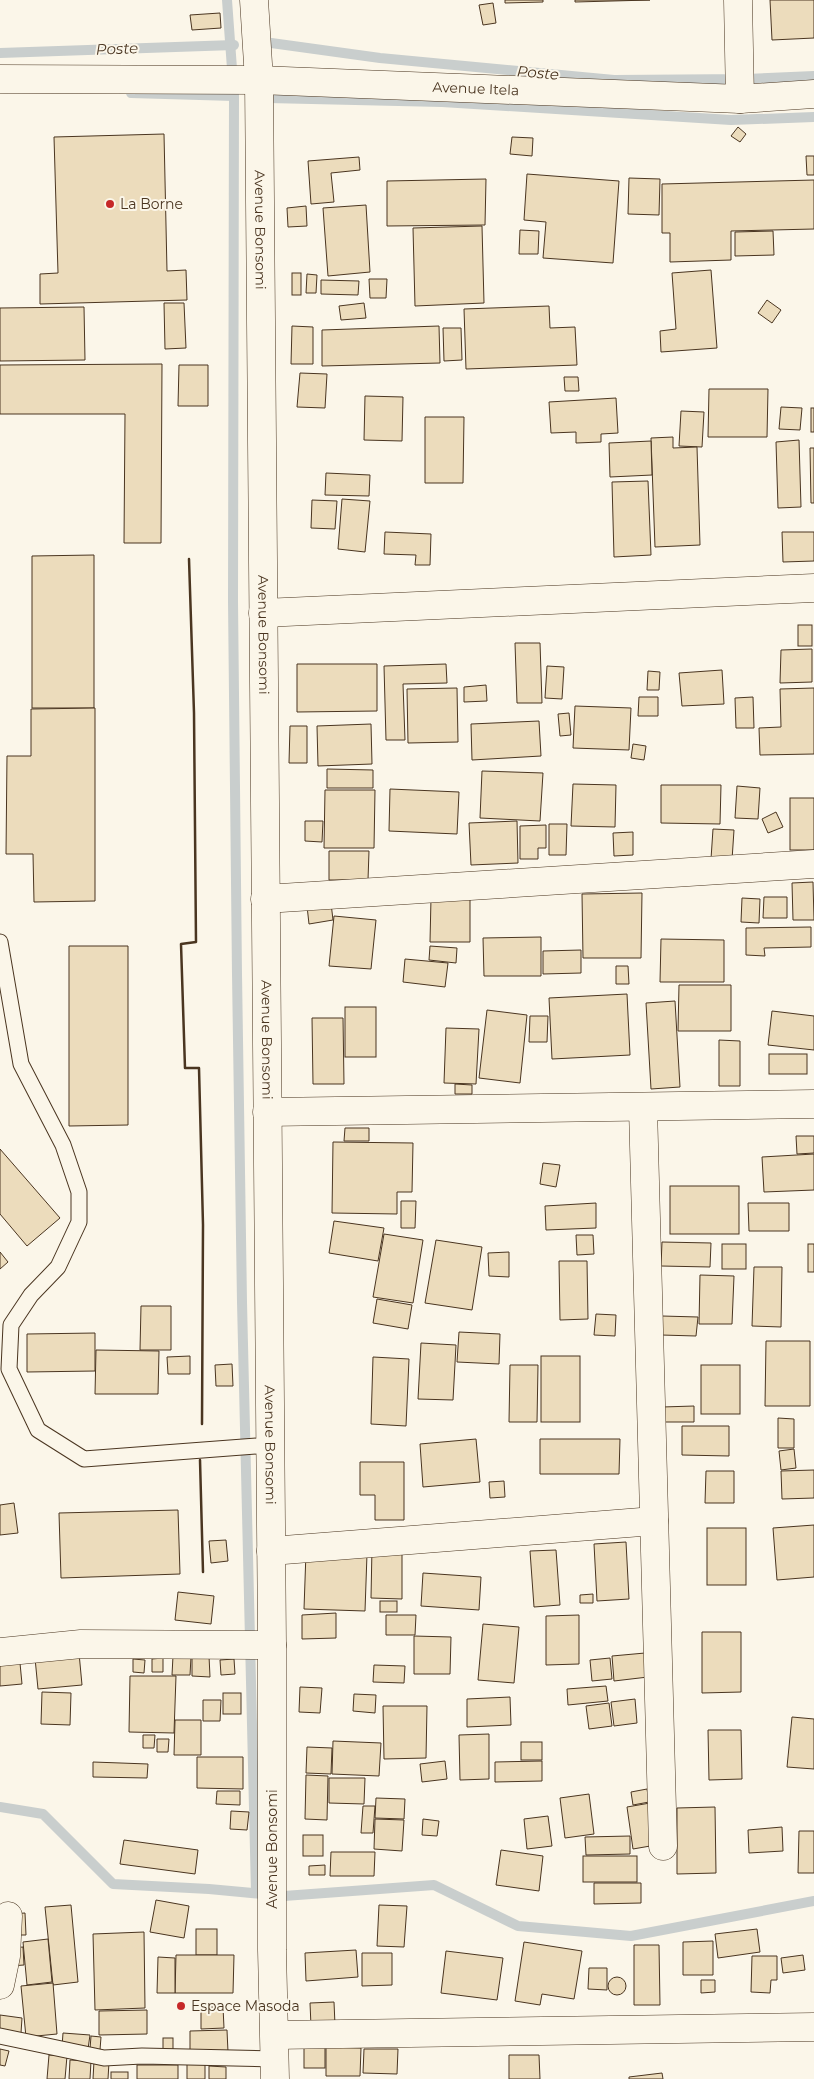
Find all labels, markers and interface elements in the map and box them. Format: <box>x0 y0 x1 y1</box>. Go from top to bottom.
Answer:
water label: Poste <box>96 38 138 59</box>
water label: Poste <box>516 61 560 84</box>
street label: Avenue Itela <box>432 78 520 99</box>
street label: Avenue Bonsomi <box>251 170 270 290</box>
place label: La Borne <box>120 195 183 213</box>
marker: La Borne <box>104 198 116 210</box>
street label: Avenue Bonsomi <box>254 575 273 695</box>
street label: Avenue Bonsomi <box>257 980 276 1100</box>
street label: Avenue Bonsomi <box>261 1385 280 1505</box>
street label: Avenue Bonsomi <box>263 1789 281 1909</box>
place label: Espace Masoda <box>191 1997 300 2015</box>
marker: Espace Masoda <box>175 2000 187 2012</box>

